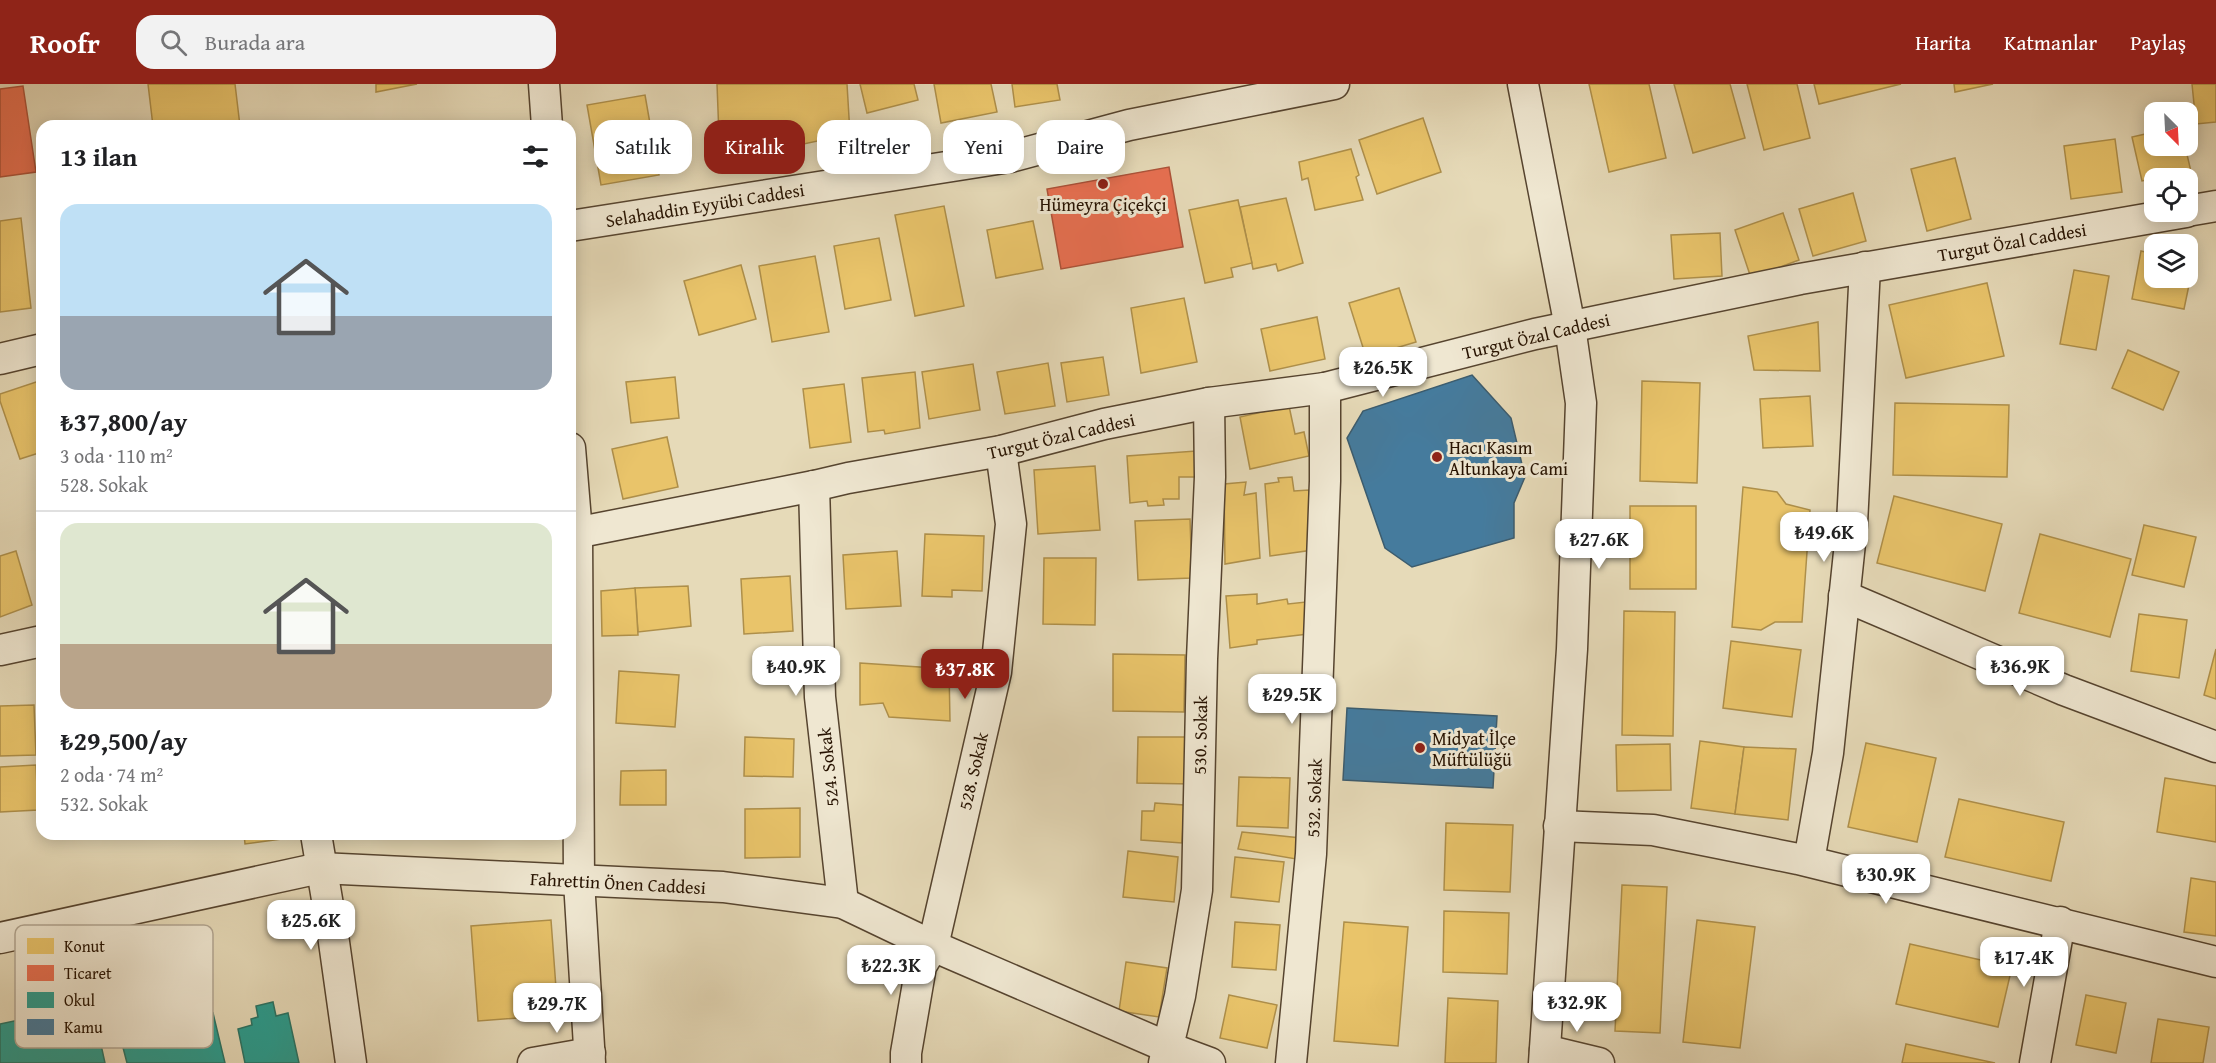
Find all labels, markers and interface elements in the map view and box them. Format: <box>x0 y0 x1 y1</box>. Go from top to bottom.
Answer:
search box <box>136 15 556 69</box>
text: Roofr <box>30 22 100 63</box>
icon: search <box>157 26 190 59</box>
text: Burada ara <box>205 26 305 58</box>
text: Harita <box>1915 27 1971 58</box>
text: Katmanlar <box>2004 27 2097 58</box>
text: Paylaş <box>2130 27 2186 58</box>
north arrow <box>2144 102 2198 156</box>
map controls <box>2144 102 2198 288</box>
chip: Satılık <box>594 120 692 174</box>
chip: Kiralık <box>704 120 805 174</box>
chip: Filtreler <box>817 120 931 174</box>
chip: Yeni <box>943 120 1024 174</box>
chip: Daire <box>1036 120 1125 174</box>
text: 13 ilan <box>60 137 137 176</box>
icon: filters <box>519 140 552 173</box>
button: locate <box>2144 168 2198 222</box>
street label: Selahaddin Eyyübi Caddesi <box>604 176 806 234</box>
marker: Hümeyra Çiçekçi <box>1096 177 1110 191</box>
place label: Hümeyra Çiçekçi <box>1040 191 1166 218</box>
street label: Turgut Özal Caddesi <box>1935 216 2089 268</box>
button: layers <box>2144 234 2198 288</box>
icon: home <box>252 243 360 351</box>
street label: Turgut Özal Caddesi <box>1460 306 1612 366</box>
pin: ₺26.5K <box>1334 347 1432 398</box>
text: ₺26.5K <box>1353 352 1413 381</box>
text: ₺37,800/ay <box>60 402 187 441</box>
street label: Turgut Özal Caddesi <box>985 406 1137 466</box>
place label: Hacı Kasım Altunkaya Cami <box>1449 434 1568 482</box>
text: 3 oda · 110 m² <box>60 441 173 470</box>
marker: Hacı Kasım Altunkaya Cami <box>1430 450 1444 464</box>
text: 528. Sokak <box>60 470 148 499</box>
pin: ₺49.6K <box>1775 512 1873 563</box>
text: ₺49.6K <box>1794 517 1854 546</box>
pin: ₺27.6K <box>1550 519 1648 570</box>
text: ₺27.6K <box>1569 524 1629 553</box>
icon: home <box>252 562 360 670</box>
pin: ₺40.9K <box>747 646 845 697</box>
pin: ₺36.9K <box>1971 646 2069 697</box>
pin: ₺37.8K <box>916 649 1014 700</box>
text: ₺40.9K <box>766 651 826 680</box>
text: ₺36.9K <box>1990 651 2050 680</box>
text: ₺37.8K <box>935 654 995 683</box>
pin: ₺29.5K <box>1243 674 1341 725</box>
text: ₺29.5K <box>1262 679 1322 708</box>
street label: 530. Sokak <box>1186 694 1214 775</box>
text: ₺29,500/ay <box>60 721 187 760</box>
street label: 524. Sokak <box>810 725 846 808</box>
place label: Midyat İlçe Müftülüğü <box>1432 725 1516 773</box>
street label: 528. Sokak <box>951 729 995 813</box>
marker: Midyat İlçe Müftülüğü <box>1413 741 1427 755</box>
street label: 532. Sokak <box>1299 757 1329 838</box>
text: 2 oda · 74 m² <box>60 760 163 789</box>
text: 532. Sokak <box>60 789 148 818</box>
pin: ₺30.9K <box>1837 854 1935 905</box>
text: ₺30.9K <box>1856 859 1916 888</box>
street label: Fahrettin Önen Caddesi <box>529 865 707 901</box>
pin: ₺25.6K <box>262 900 360 951</box>
text: ₺25.6K <box>281 905 341 934</box>
legend <box>15 925 213 1048</box>
text: Konut <box>64 934 105 958</box>
pin: ₺17.4K <box>1975 937 2073 988</box>
text: ₺17.4K <box>1994 942 2054 971</box>
pin: ₺22.3K <box>842 945 940 996</box>
text: ₺22.3K <box>861 950 921 979</box>
text: Ticaret <box>64 961 112 985</box>
pin: ₺32.9K <box>1528 982 1626 1033</box>
pin: ₺29.7K <box>508 983 606 1034</box>
text: ₺32.9K <box>1547 987 1607 1016</box>
text: Okul <box>64 988 96 1012</box>
text: ₺29.7K <box>527 988 587 1017</box>
text: Kamu <box>64 1015 103 1039</box>

